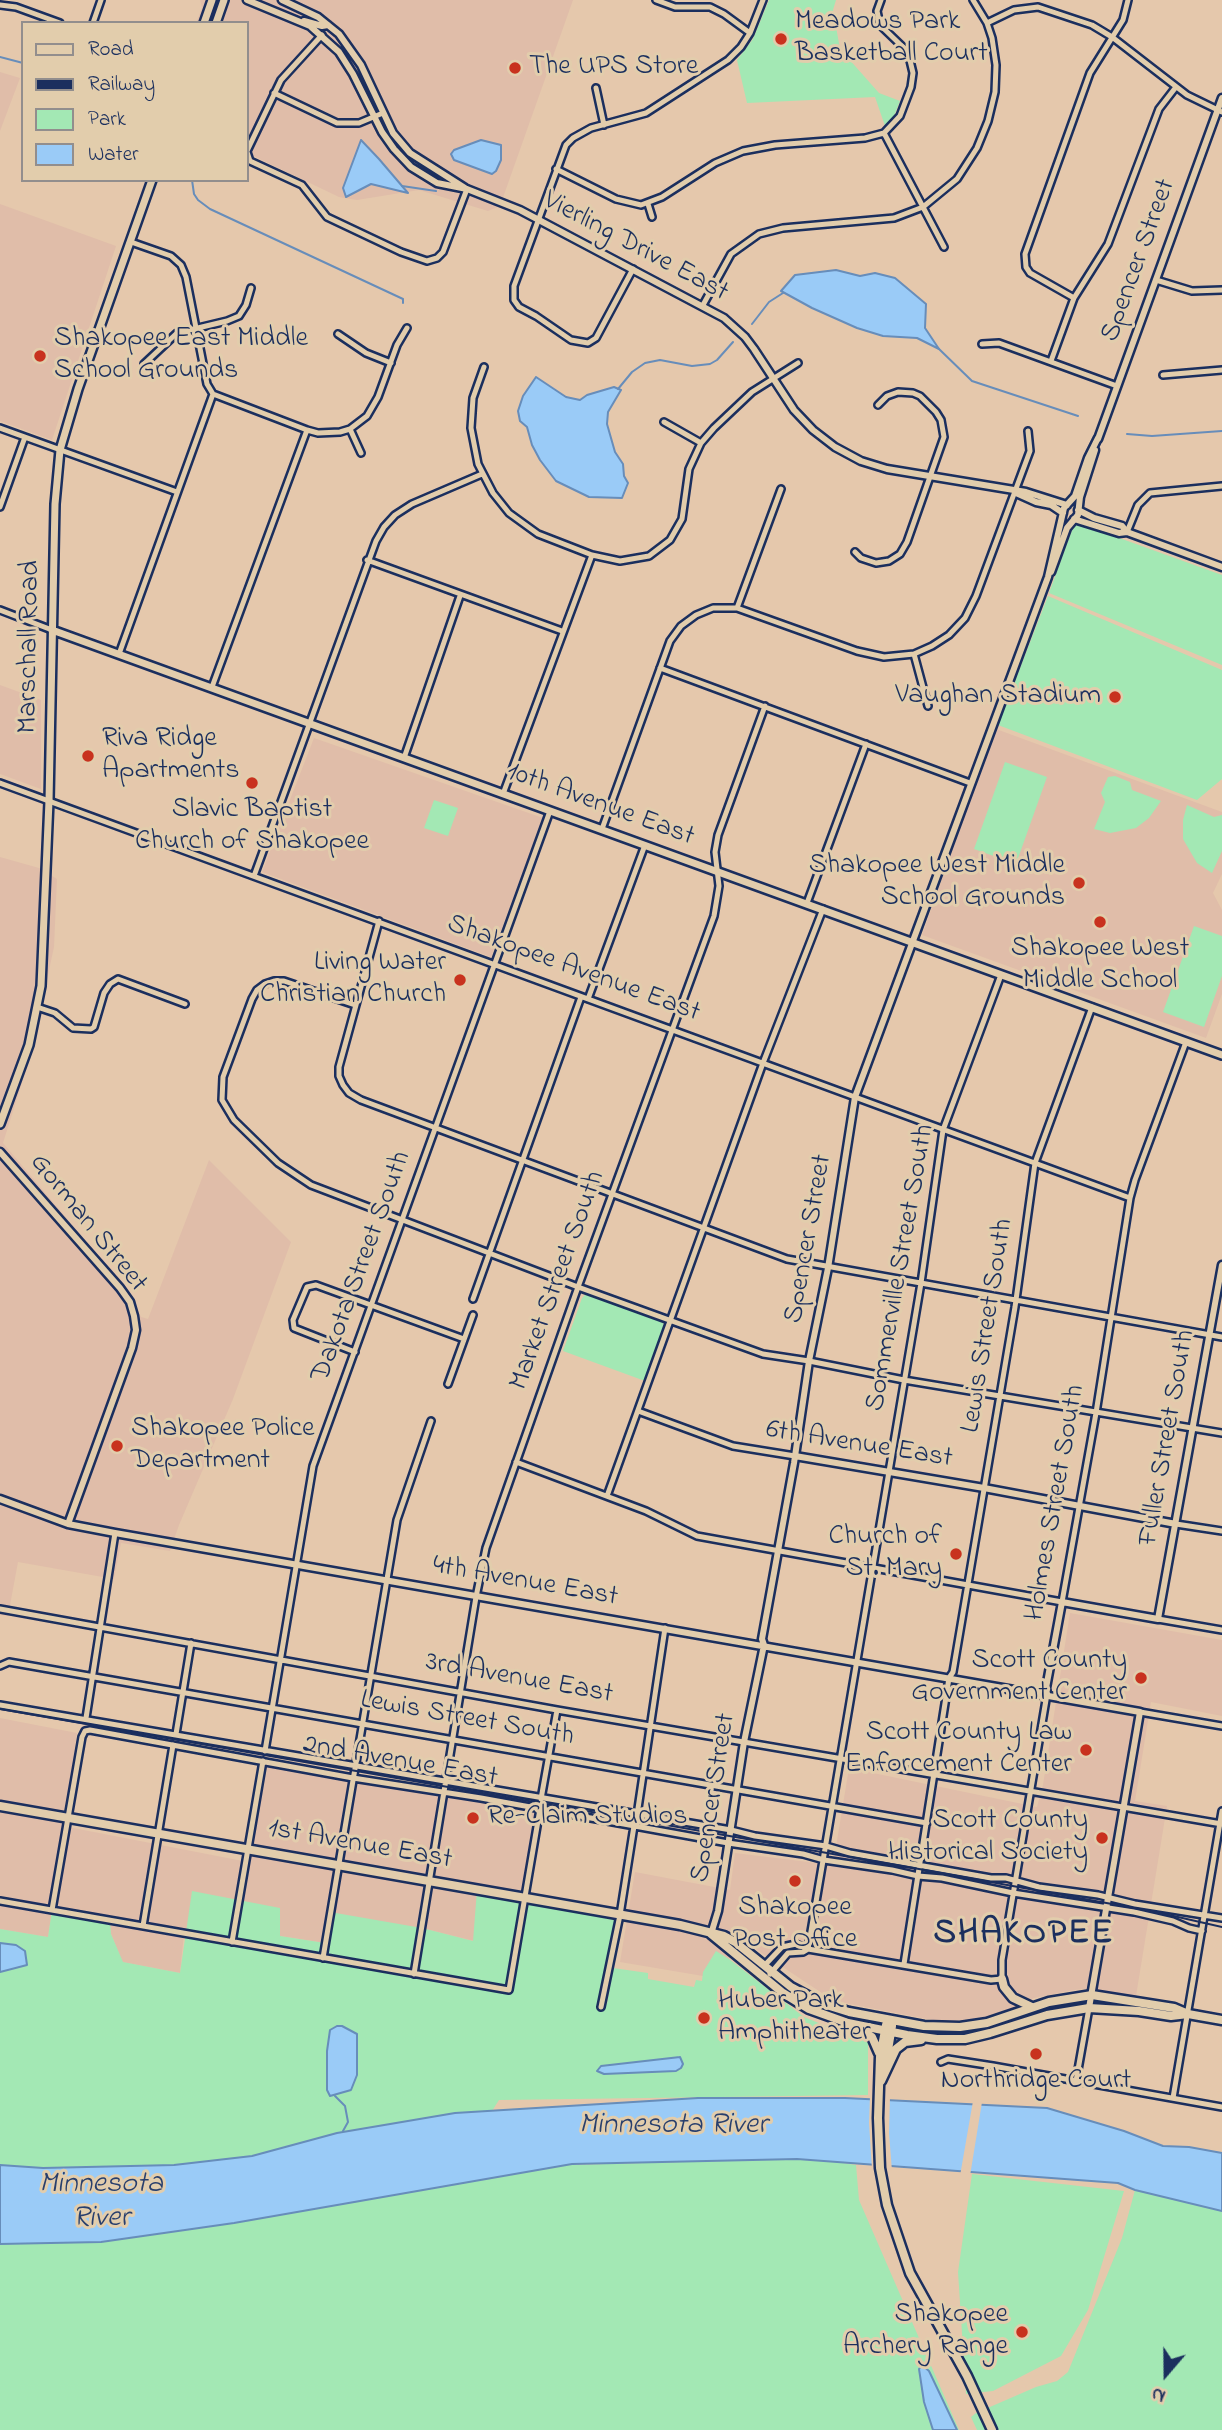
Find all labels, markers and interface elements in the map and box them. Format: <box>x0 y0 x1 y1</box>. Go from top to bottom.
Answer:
place label: Meadows Park Basketball Court <box>795 6 988 72</box>
legend <box>21 21 248 182</box>
marker: Meadows Park Basketball Court <box>773 31 789 47</box>
text: Road <box>88 35 134 65</box>
place label: The UPS Store <box>529 51 698 85</box>
marker: The UPS Store <box>507 60 523 76</box>
text: Railway <box>88 70 155 100</box>
text: Park <box>88 105 126 135</box>
text: Water <box>88 140 139 170</box>
street label: Spencer Street <box>1095 175 1185 347</box>
street label: Vierling Drive East <box>537 185 733 311</box>
place label: Shakopee East Middle School Grounds <box>54 323 308 389</box>
marker: Shakopee East Middle School Grounds <box>32 348 48 364</box>
street label: Marschall Road <box>13 560 49 734</box>
place label: Vaughan Stadium <box>895 680 1101 714</box>
marker: Vaughan Stadium <box>1107 689 1123 705</box>
place label: Riva Ridge Apartments <box>102 723 239 789</box>
marker: Riva Ridge Apartments <box>80 748 96 764</box>
street label: 10th Avenue East <box>502 756 698 856</box>
marker: Slavic Baptist Church of Shakopee <box>244 775 260 791</box>
place label: Slavic Baptist Church of Shakopee <box>135 794 369 860</box>
place label: Shakopee West Middle School Grounds <box>809 850 1065 916</box>
marker: Shakopee West Middle School Grounds <box>1071 875 1087 891</box>
street label: Shakopee Avenue East <box>442 909 704 1031</box>
marker: Shakopee West Middle School <box>1092 914 1108 930</box>
place label: Shakopee West Middle School <box>1011 933 1189 999</box>
place label: Living Water Christian Church <box>260 947 446 1013</box>
marker: Living Water Christian Church <box>452 972 468 988</box>
street label: Sommerville Street South <box>860 1122 944 1414</box>
street label: Dakota Street South <box>306 1147 420 1387</box>
street label: Gorman Street <box>21 1148 153 1300</box>
street label: Spencer Street <box>779 1152 841 1326</box>
street label: Market Street South <box>504 1167 614 1395</box>
street label: Lewis Street South <box>955 1217 1023 1435</box>
street label: Fuller Street South <box>1133 1328 1205 1548</box>
street label: Holmes Street South <box>1020 1382 1094 1624</box>
place label: Shakopee Police Department <box>131 1413 315 1479</box>
street label: 6th Avenue East <box>763 1415 955 1477</box>
marker: Shakopee Police Department <box>109 1438 125 1454</box>
place label: Church of St. Mary <box>828 1521 942 1587</box>
marker: Church of St. Mary <box>948 1546 964 1562</box>
street label: 4th Avenue East <box>430 1550 620 1616</box>
place label: Scott County Government Center <box>911 1645 1127 1711</box>
street label: 3rd Avenue East <box>423 1647 615 1713</box>
marker: Scott County Government Center <box>1133 1670 1149 1686</box>
street label: Lewis Street South <box>358 1685 576 1755</box>
street label: Spencer Street <box>685 1711 745 1885</box>
place label: Scott County Law Enforcement Center <box>845 1717 1072 1783</box>
street label: 2nd Avenue East <box>300 1729 500 1797</box>
marker: Scott County Law Enforcement Center <box>1078 1742 1094 1758</box>
place label: Re-Claim Studios <box>487 1801 687 1835</box>
place label: Scott County Historical Society <box>888 1805 1088 1871</box>
marker: Re-Claim Studios <box>465 1810 481 1826</box>
street label: 1st Avenue East <box>265 1813 455 1879</box>
marker: Scott County Historical Society <box>1094 1830 1110 1846</box>
marker: Shakopee Post Office <box>787 1873 803 1889</box>
place label: Shakopee Post Office <box>733 1892 857 1958</box>
district label: SHAKOPEE <box>935 1915 1113 1957</box>
place label: Huber Park Amphitheater <box>718 1985 871 2051</box>
marker: Huber Park Amphitheater <box>696 2010 712 2026</box>
marker: Northridge Court <box>1028 2046 1044 2062</box>
place label: Northridge Court <box>941 2065 1131 2099</box>
water label: Minnesota River <box>579 2109 767 2145</box>
water label: Minnesota River <box>39 2168 163 2238</box>
place label: Shakopee Archery Range <box>843 2299 1008 2365</box>
marker: Shakopee Archery Range <box>1014 2324 1030 2340</box>
north arrow <box>1131 2339 1201 2409</box>
text: N <box>1148 2379 1169 2409</box>

